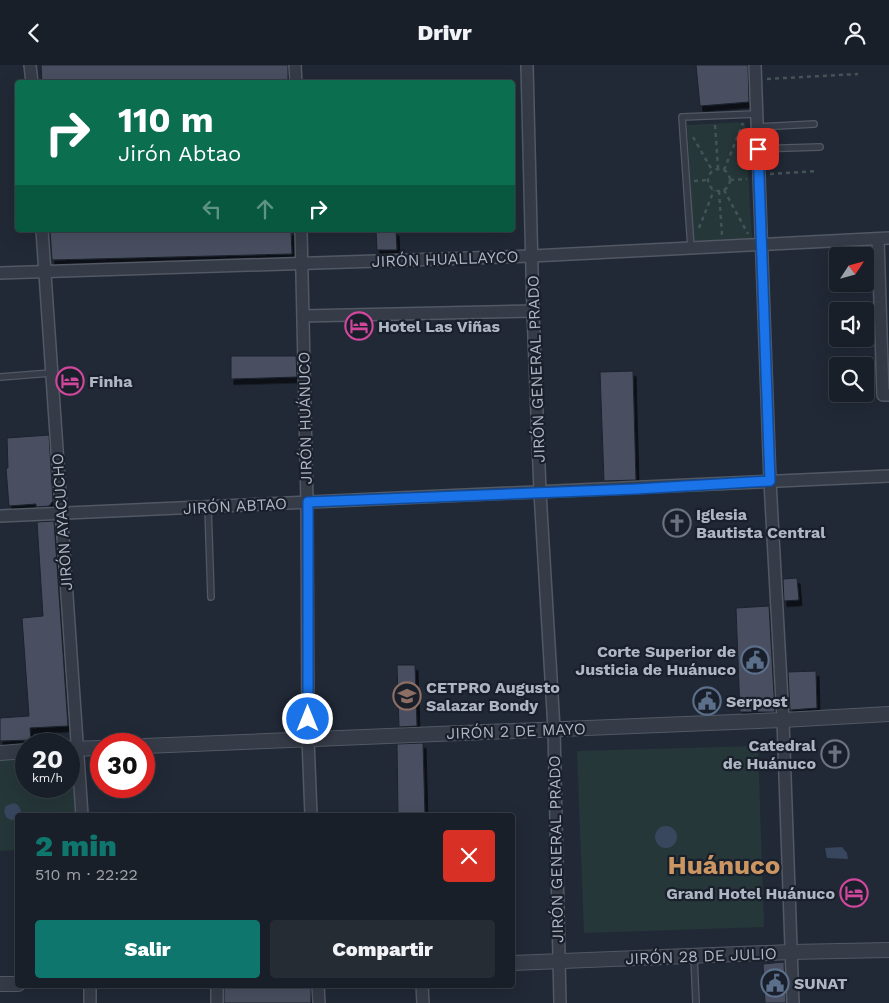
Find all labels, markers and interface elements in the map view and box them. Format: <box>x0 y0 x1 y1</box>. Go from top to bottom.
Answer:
icon: back <box>20 19 48 47</box>
icon: person <box>841 19 869 47</box>
text: Drivr <box>417 20 472 45</box>
text: 110 m <box>118 99 214 141</box>
icon: right <box>35 100 100 165</box>
pin <box>737 128 779 170</box>
icon: arrive <box>744 135 772 163</box>
text: Jirón Abtao <box>118 141 241 166</box>
icon: left <box>198 195 226 223</box>
icon: ahead <box>251 195 279 223</box>
icon: right <box>304 195 332 223</box>
street label: JIRÓN HUALLAYCO <box>371 247 519 271</box>
north arrow <box>829 247 874 293</box>
map controls <box>829 247 874 402</box>
street label: JIRÓN GENERAL PRADO <box>523 275 549 463</box>
button: sound <box>829 302 874 347</box>
hotel icon: Hotel Las Viñas <box>344 311 374 341</box>
place label: Hotel Las Viñas <box>378 317 500 336</box>
street label: JIRÓN HUÁNUCO <box>294 351 316 485</box>
button: search <box>829 357 874 402</box>
hotel icon: Finha <box>55 366 85 396</box>
place label: Finha <box>89 372 133 391</box>
street label: JIRÓN AYACUCHO <box>48 453 76 591</box>
street label: JIRÓN ABTAO <box>182 494 288 518</box>
place label: Iglesia Bautista Central <box>696 505 826 542</box>
church icon: Iglesia Bautista Central <box>662 508 692 538</box>
place label: Corte Superior de Justicia de Huánuco <box>575 642 736 679</box>
public building icon: Corte Superior de Justicia de Huánuco <box>740 645 770 675</box>
place label: CETPRO Augusto Salazar Bondy <box>426 678 560 715</box>
school or university icon: CETPRO Augusto Salazar Bondy <box>392 681 422 711</box>
public building icon: Serpost <box>692 686 722 716</box>
position arrow <box>281 692 333 744</box>
place label: Serpost <box>726 692 788 711</box>
street label: JIRÓN 2 DE MAYO <box>446 719 586 743</box>
speed limit sign: 30 <box>90 733 155 798</box>
place label: Catedral de Huánuco <box>723 736 817 773</box>
church icon: Catedral de Huánuco <box>820 739 850 769</box>
text: 20 <box>32 745 63 774</box>
street label: JIRÓN GENERAL PRADO <box>545 755 567 943</box>
text: km/h <box>32 771 63 785</box>
text: 2 min <box>35 828 117 863</box>
button: close <box>443 830 495 882</box>
district label: Huánuco <box>668 850 780 880</box>
text: 510 m · 22:22 <box>35 865 138 884</box>
hotel icon: Grand Hotel Huánuco <box>839 878 869 908</box>
place label: Grand Hotel Huánuco <box>666 884 835 903</box>
button: Salir <box>35 920 260 978</box>
button: Compartir <box>270 920 495 978</box>
street label: JIRÓN 28 DE JULIO <box>625 944 777 968</box>
public building icon: SUNAT <box>760 968 790 998</box>
place label: SUNAT <box>794 974 848 993</box>

